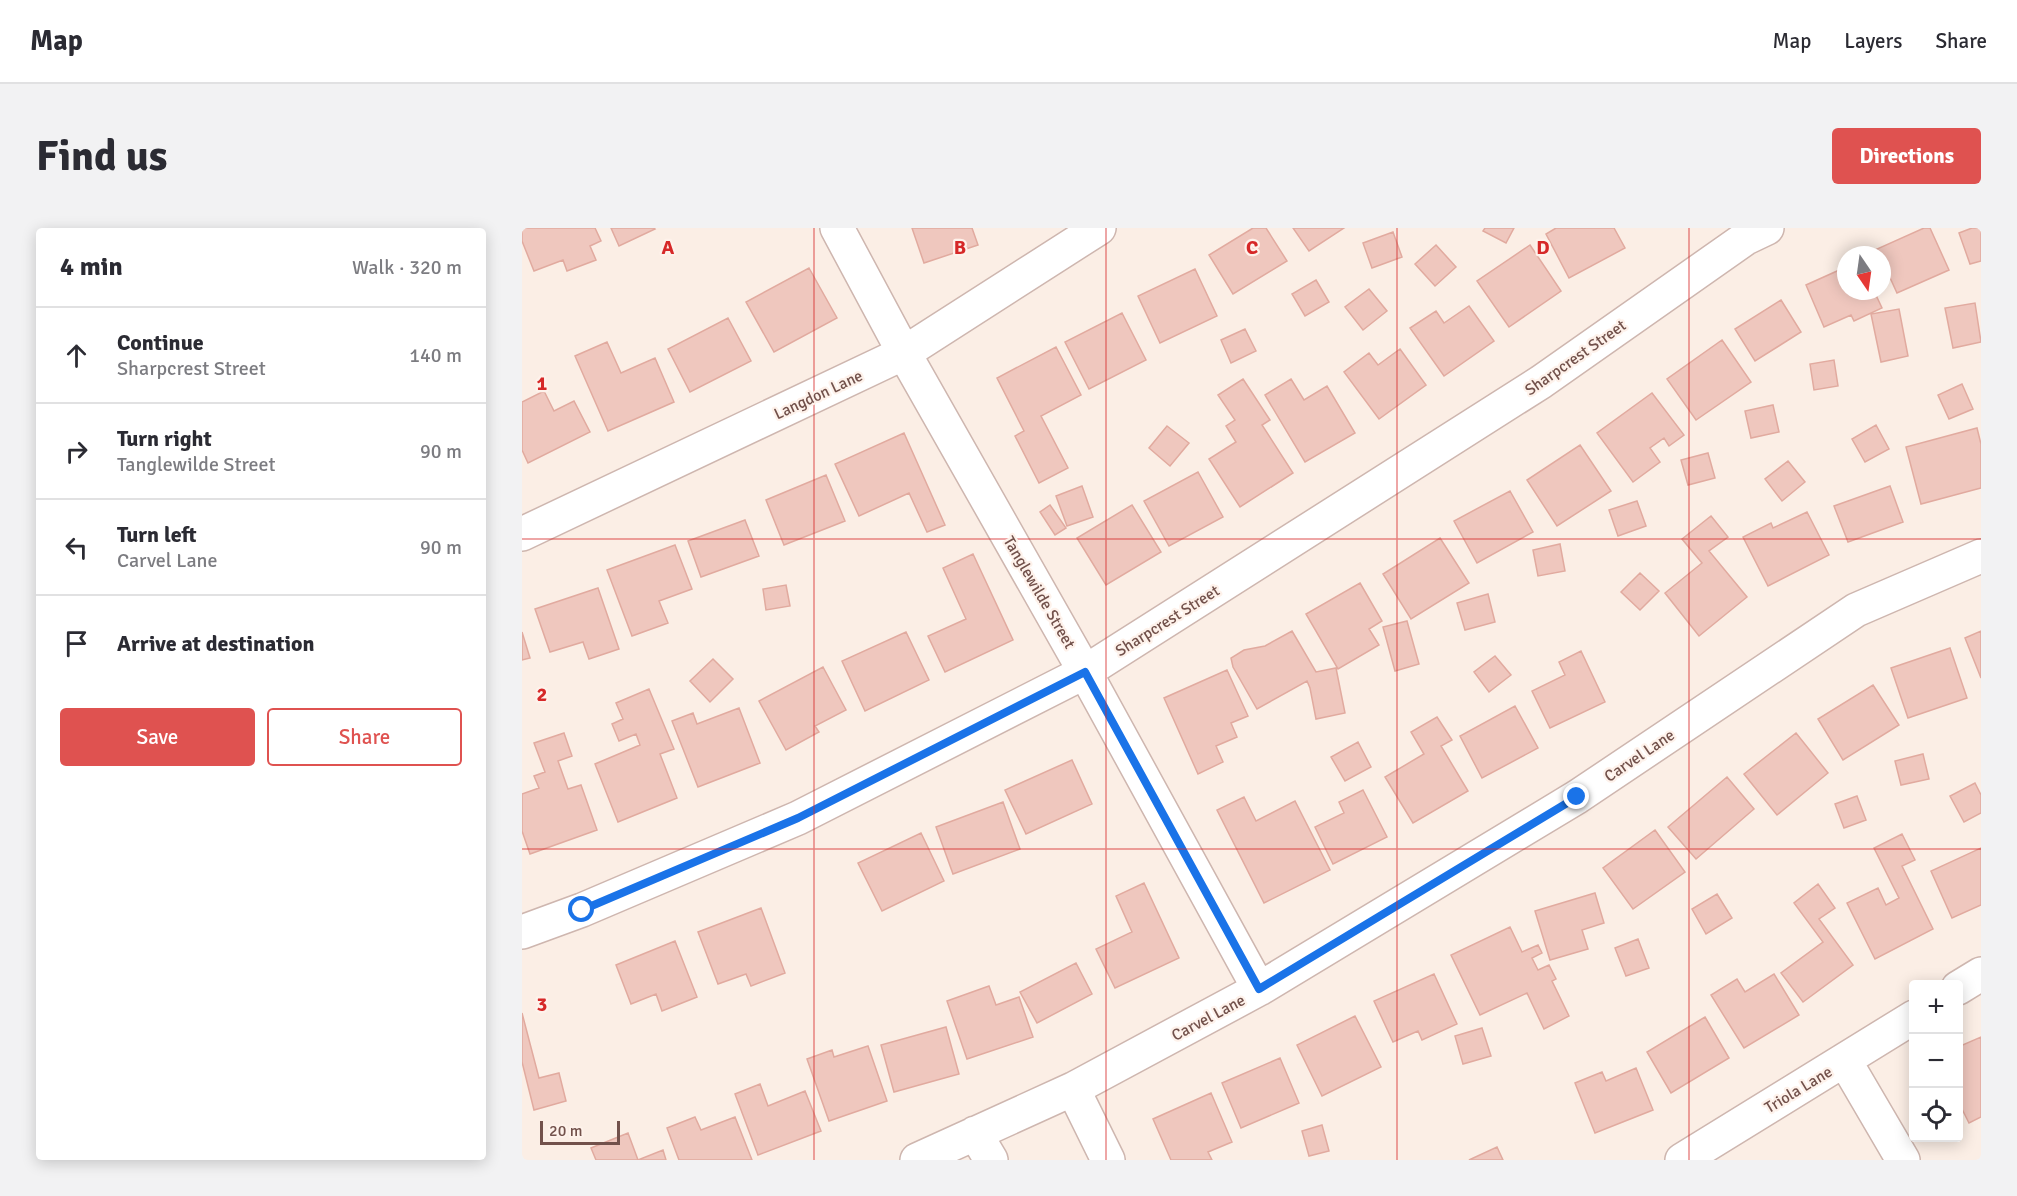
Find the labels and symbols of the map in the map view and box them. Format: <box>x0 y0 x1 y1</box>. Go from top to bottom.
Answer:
text: A <box>662 235 675 260</box>
text: B <box>954 235 966 260</box>
text: C <box>1246 235 1258 260</box>
text: D <box>1536 235 1550 260</box>
north arrow <box>1837 246 1891 300</box>
street label: Sharpcrest Street <box>1521 315 1630 400</box>
street label: Langdon Lane <box>771 366 866 424</box>
text: 1 <box>537 371 548 396</box>
street label: Tanglewilde Street <box>999 533 1080 653</box>
street label: Sharpcrest Street <box>1112 581 1224 661</box>
text: 2 <box>537 682 547 707</box>
street label: Carvel Lane <box>1601 725 1678 787</box>
route end <box>1563 783 1589 809</box>
route start <box>568 896 594 922</box>
street label: Carvel Lane <box>1168 990 1249 1046</box>
text: 3 <box>537 992 547 1017</box>
street label: Triola Lane <box>1761 1062 1836 1118</box>
scale bar <box>540 1118 620 1146</box>

